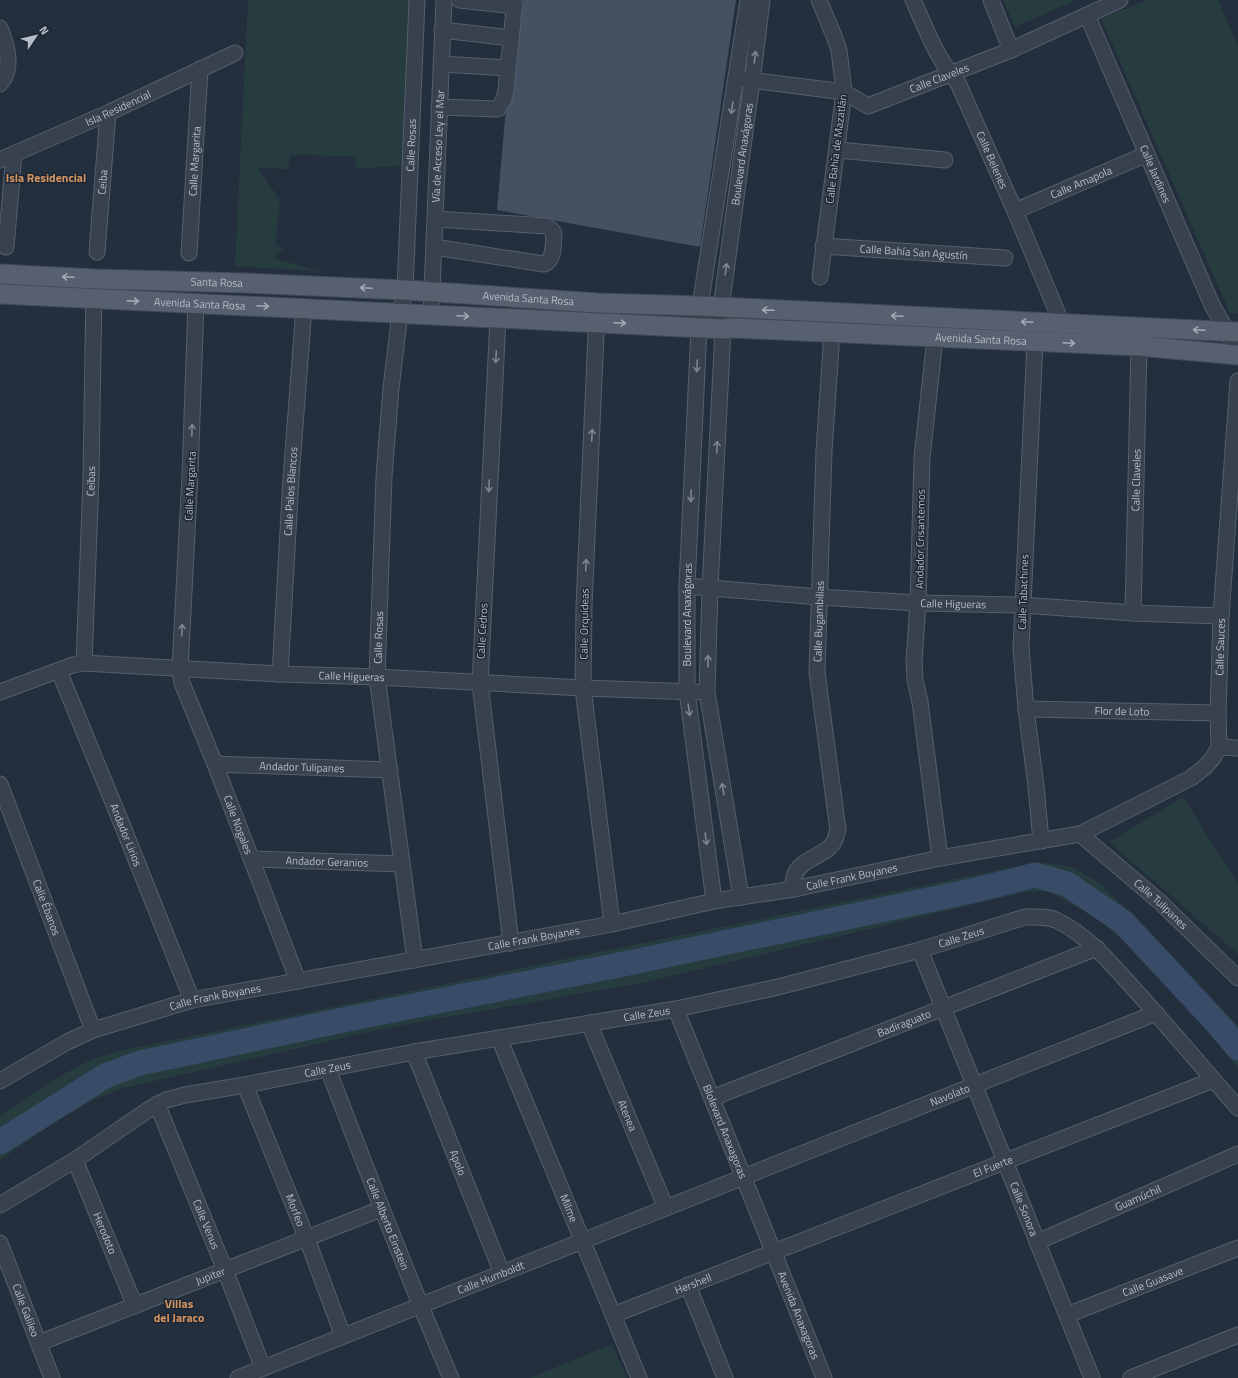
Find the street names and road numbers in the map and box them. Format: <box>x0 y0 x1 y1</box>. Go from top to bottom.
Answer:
street label: Calle Claveles <box>907 59 971 97</box>
street label: Isla Residencial <box>83 86 154 130</box>
street label: Vía de Acceso Ley el Mar <box>428 89 448 203</box>
street label: Calle Bahía de Mazatlán <box>821 93 851 205</box>
street label: Boulevard Anaxágoras <box>727 102 757 206</box>
street label: Calle Rosas <box>402 118 420 172</box>
street label: Calle Margarita <box>184 125 205 197</box>
street label: Calle Belenes <box>972 129 1012 191</box>
street label: Calle Jardines <box>1136 142 1175 205</box>
street label: Calle Amapola <box>1048 162 1115 203</box>
street label: Ceiba <box>94 169 112 195</box>
street label: Calle Bahía San Agustín <box>859 240 968 264</box>
street label: Santa Rosa <box>190 274 244 291</box>
street label: Avenida Santa Rosa <box>482 287 575 309</box>
street label: Avenida Santa Rosa <box>154 293 246 314</box>
street label: Avenida Santa Rosa <box>935 329 1027 349</box>
street label: Calle Palos Blancos <box>280 446 301 536</box>
street label: Calle Claveles <box>1127 449 1145 511</box>
street label: Calle Margarita <box>180 450 200 521</box>
street label: Ceibas <box>82 466 99 497</box>
street label: Andador Crisantemos <box>911 489 929 589</box>
street label: Calle Tabachines <box>1014 554 1032 630</box>
street label: Boulevard Anaxágoras <box>679 563 696 666</box>
street label: Calle Bugambilias <box>809 581 828 662</box>
street label: Calle Orquídeas <box>575 588 593 660</box>
street label: Calle Higueras <box>920 595 986 612</box>
street label: Calle Cedros <box>473 602 491 660</box>
street label: Calle Rosas <box>369 611 387 664</box>
street label: Calle Sauces <box>1211 618 1229 676</box>
street label: Calle Higueras <box>318 667 385 685</box>
street label: Flor de Loto <box>1094 702 1150 720</box>
street label: Andador Tulipanes <box>259 758 345 776</box>
street label: Calle Nogales <box>220 793 257 857</box>
street label: Andador Lirios <box>106 801 146 869</box>
street label: Andador Geranios <box>285 852 369 871</box>
street label: Calle Frank Boyanes <box>805 859 899 894</box>
street label: Calle Tulipanes <box>1130 875 1191 933</box>
street label: Calle Ébanos <box>29 877 65 938</box>
street label: Calle Frank Boyanes <box>487 922 581 954</box>
street label: Calle Zeus <box>936 922 986 952</box>
street label: Calle Frank Boyanes <box>168 980 262 1014</box>
street label: Calle Zeus <box>622 1002 671 1026</box>
street label: Badiraguato <box>875 1005 933 1041</box>
street label: Calle Zeus <box>303 1057 352 1081</box>
street label: Navolato <box>927 1080 972 1110</box>
street label: Blolevard Anaxagoras <box>699 1082 751 1181</box>
street label: Atenea <box>614 1097 641 1134</box>
street label: Apolo <box>446 1147 470 1178</box>
street label: El Fuerte <box>971 1151 1015 1181</box>
street label: Calle Alberto Einstein <box>363 1175 413 1273</box>
street label: Calle Sonora <box>1006 1179 1042 1239</box>
street label: Guamúchil <box>1112 1181 1163 1215</box>
street label: Morfeo <box>282 1192 309 1229</box>
street label: Milme <box>556 1192 582 1225</box>
street label: Calle Venus <box>189 1197 224 1252</box>
street label: Herodoto <box>89 1210 121 1257</box>
street label: Calle Humboldt <box>455 1257 527 1298</box>
street label: Calle Guasave <box>1120 1262 1186 1301</box>
street label: Jupiter <box>193 1263 228 1289</box>
street label: Hershell <box>672 1269 714 1298</box>
street label: Avenida Anaxagoras <box>774 1269 824 1362</box>
street label: Calle Galileo <box>8 1281 43 1339</box>

